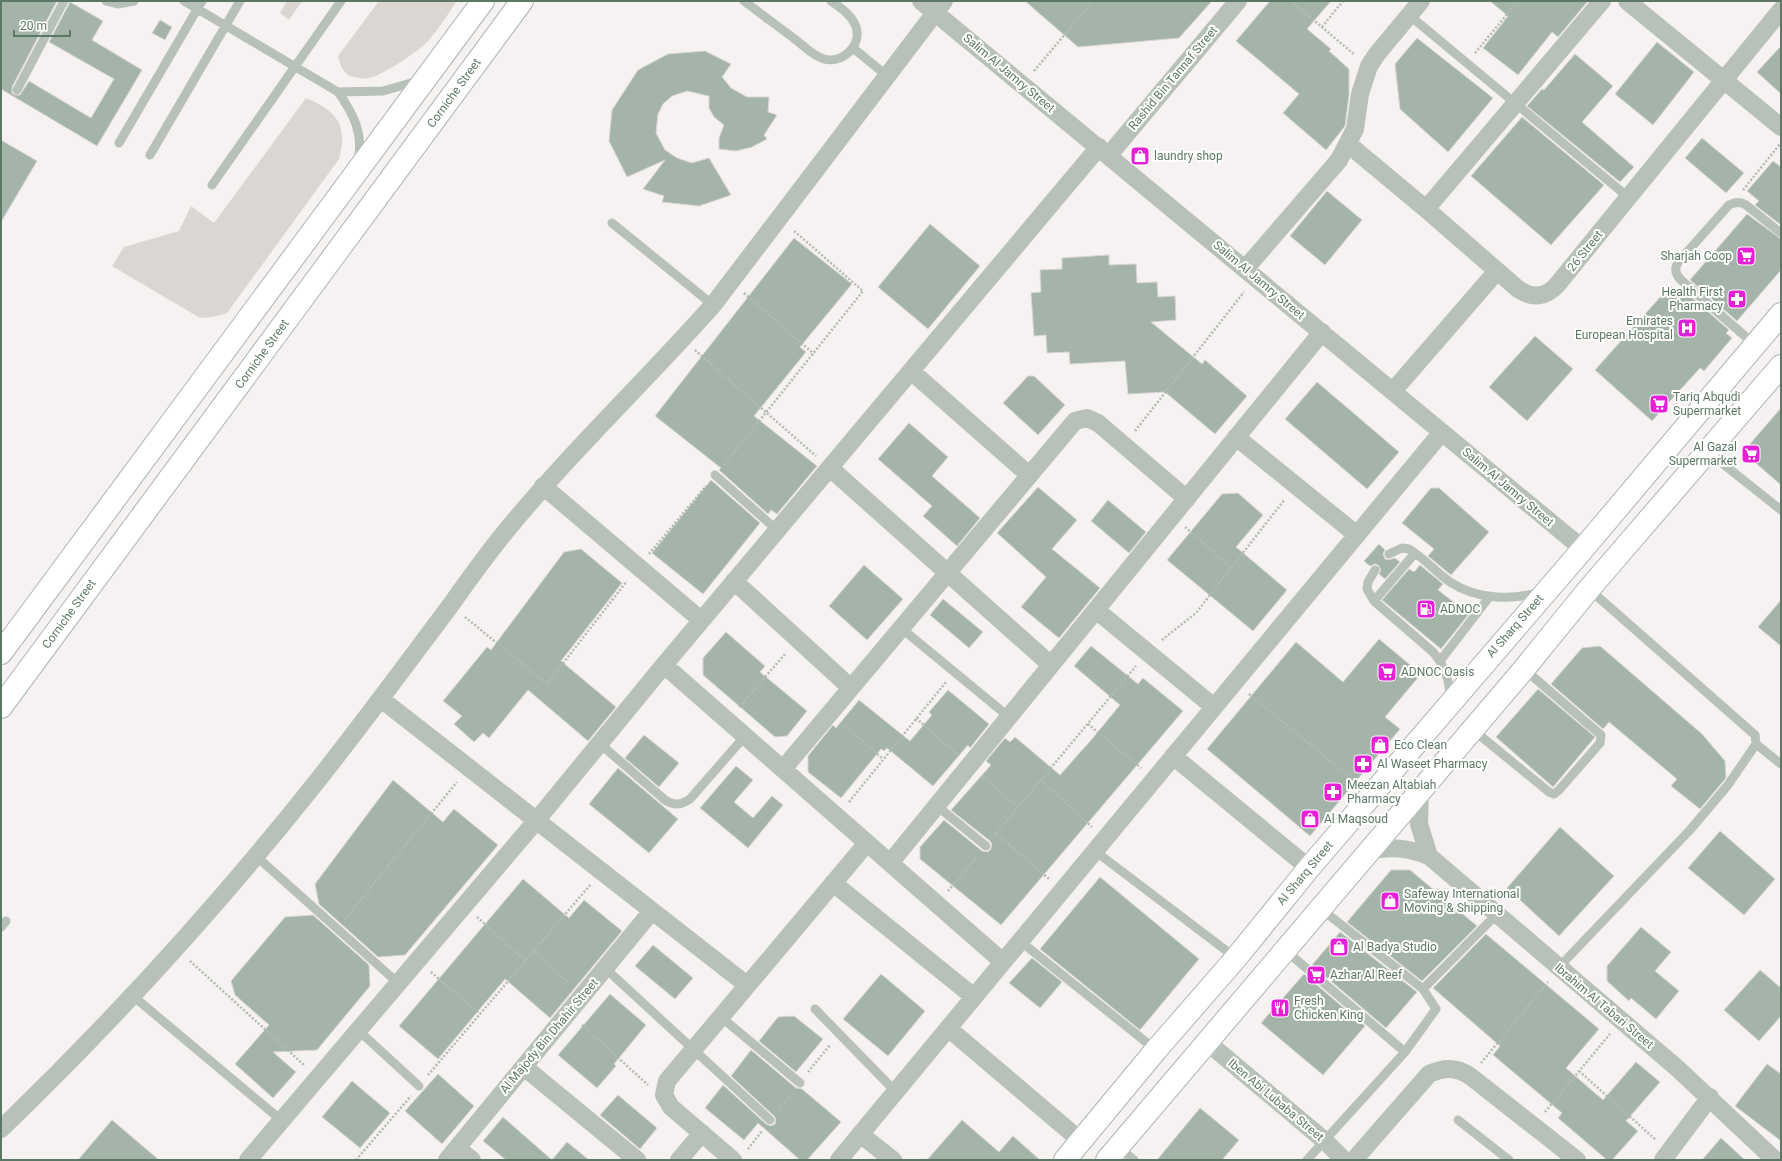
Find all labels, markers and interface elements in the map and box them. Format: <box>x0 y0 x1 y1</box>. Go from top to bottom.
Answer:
scale bar <box>14 12 70 38</box>
text: 20 m <box>20 19 47 33</box>
street label: Rashid Bin Tannaf Street <box>1126 23 1220 133</box>
street label: Salim Al Jamry Street <box>961 31 1058 115</box>
street label: Corniche Street <box>424 56 484 130</box>
shop icon: laundry shop <box>1129 145 1151 167</box>
place label: laundry shop <box>1154 149 1223 163</box>
street label: 26 Street <box>1564 228 1606 274</box>
street label: Salim Al Jamry Street <box>1211 238 1308 322</box>
supermarket icon: Sharjah Coop <box>1735 245 1757 267</box>
place label: Sharjah Coop <box>1660 249 1732 263</box>
place label: Health First Pharmacy <box>1661 285 1723 313</box>
pharmacy icon: Health First Pharmacy <box>1726 288 1748 310</box>
place label: Emirates European Hospital <box>1575 314 1673 342</box>
street label: Corniche Street <box>232 317 292 391</box>
hospital icon: Emirates European Hospital <box>1676 317 1698 339</box>
place label: Tariq Abqudi Supermarket <box>1673 390 1741 418</box>
supermarket icon: Tariq Abqudi Supermarket <box>1648 393 1670 415</box>
place label: Al Gazal Supermarket <box>1669 440 1737 468</box>
supermarket icon: Al Gazal Supermarket <box>1740 443 1762 465</box>
street label: Salim Al Jamry Street <box>1460 445 1557 529</box>
street label: Corniche Street <box>39 577 99 651</box>
street label: Al Sharq Street <box>1484 591 1546 661</box>
fuel station icon: ADNOC <box>1415 598 1437 620</box>
place label: ADNOC <box>1440 602 1481 616</box>
supermarket icon: ADNOC Oasis <box>1376 661 1398 683</box>
place label: ADNOC Oasis <box>1401 665 1474 679</box>
shop icon: Eco Clean <box>1369 734 1391 756</box>
place label: Eco Clean <box>1394 738 1447 752</box>
pharmacy icon: Al Waseet Pharmacy <box>1352 753 1374 775</box>
place label: Al Waseet Pharmacy <box>1377 757 1488 771</box>
place label: Meezan Altabiah Pharmacy <box>1347 778 1436 806</box>
pharmacy icon: Meezan Altabiah Pharmacy <box>1322 781 1344 803</box>
shop icon: Al Maqsoud <box>1299 808 1321 830</box>
place label: Al Maqsoud <box>1324 812 1388 826</box>
street label: Al Sharq Street <box>1274 838 1336 908</box>
place label: Safeway International Moving & Shipping <box>1404 887 1519 915</box>
shop icon: Safeway International Moving & Shipping <box>1379 890 1401 912</box>
shop icon: Al Badya Studio <box>1328 936 1350 958</box>
place label: Al Badya Studio <box>1353 940 1437 954</box>
street label: Ibrahim Al Tabari Street <box>1552 961 1656 1052</box>
supermarket icon: Azhar Al Reef <box>1305 964 1327 986</box>
place label: Azhar Al Reef <box>1330 968 1403 982</box>
street label: Al Majody Bin Dhahir Street <box>497 976 601 1096</box>
place label: Fresh Chicken King <box>1294 994 1363 1022</box>
restaurant icon: Fresh Chicken King <box>1269 997 1291 1019</box>
street label: Iben Abi Lubaba Street <box>1225 1056 1327 1144</box>

